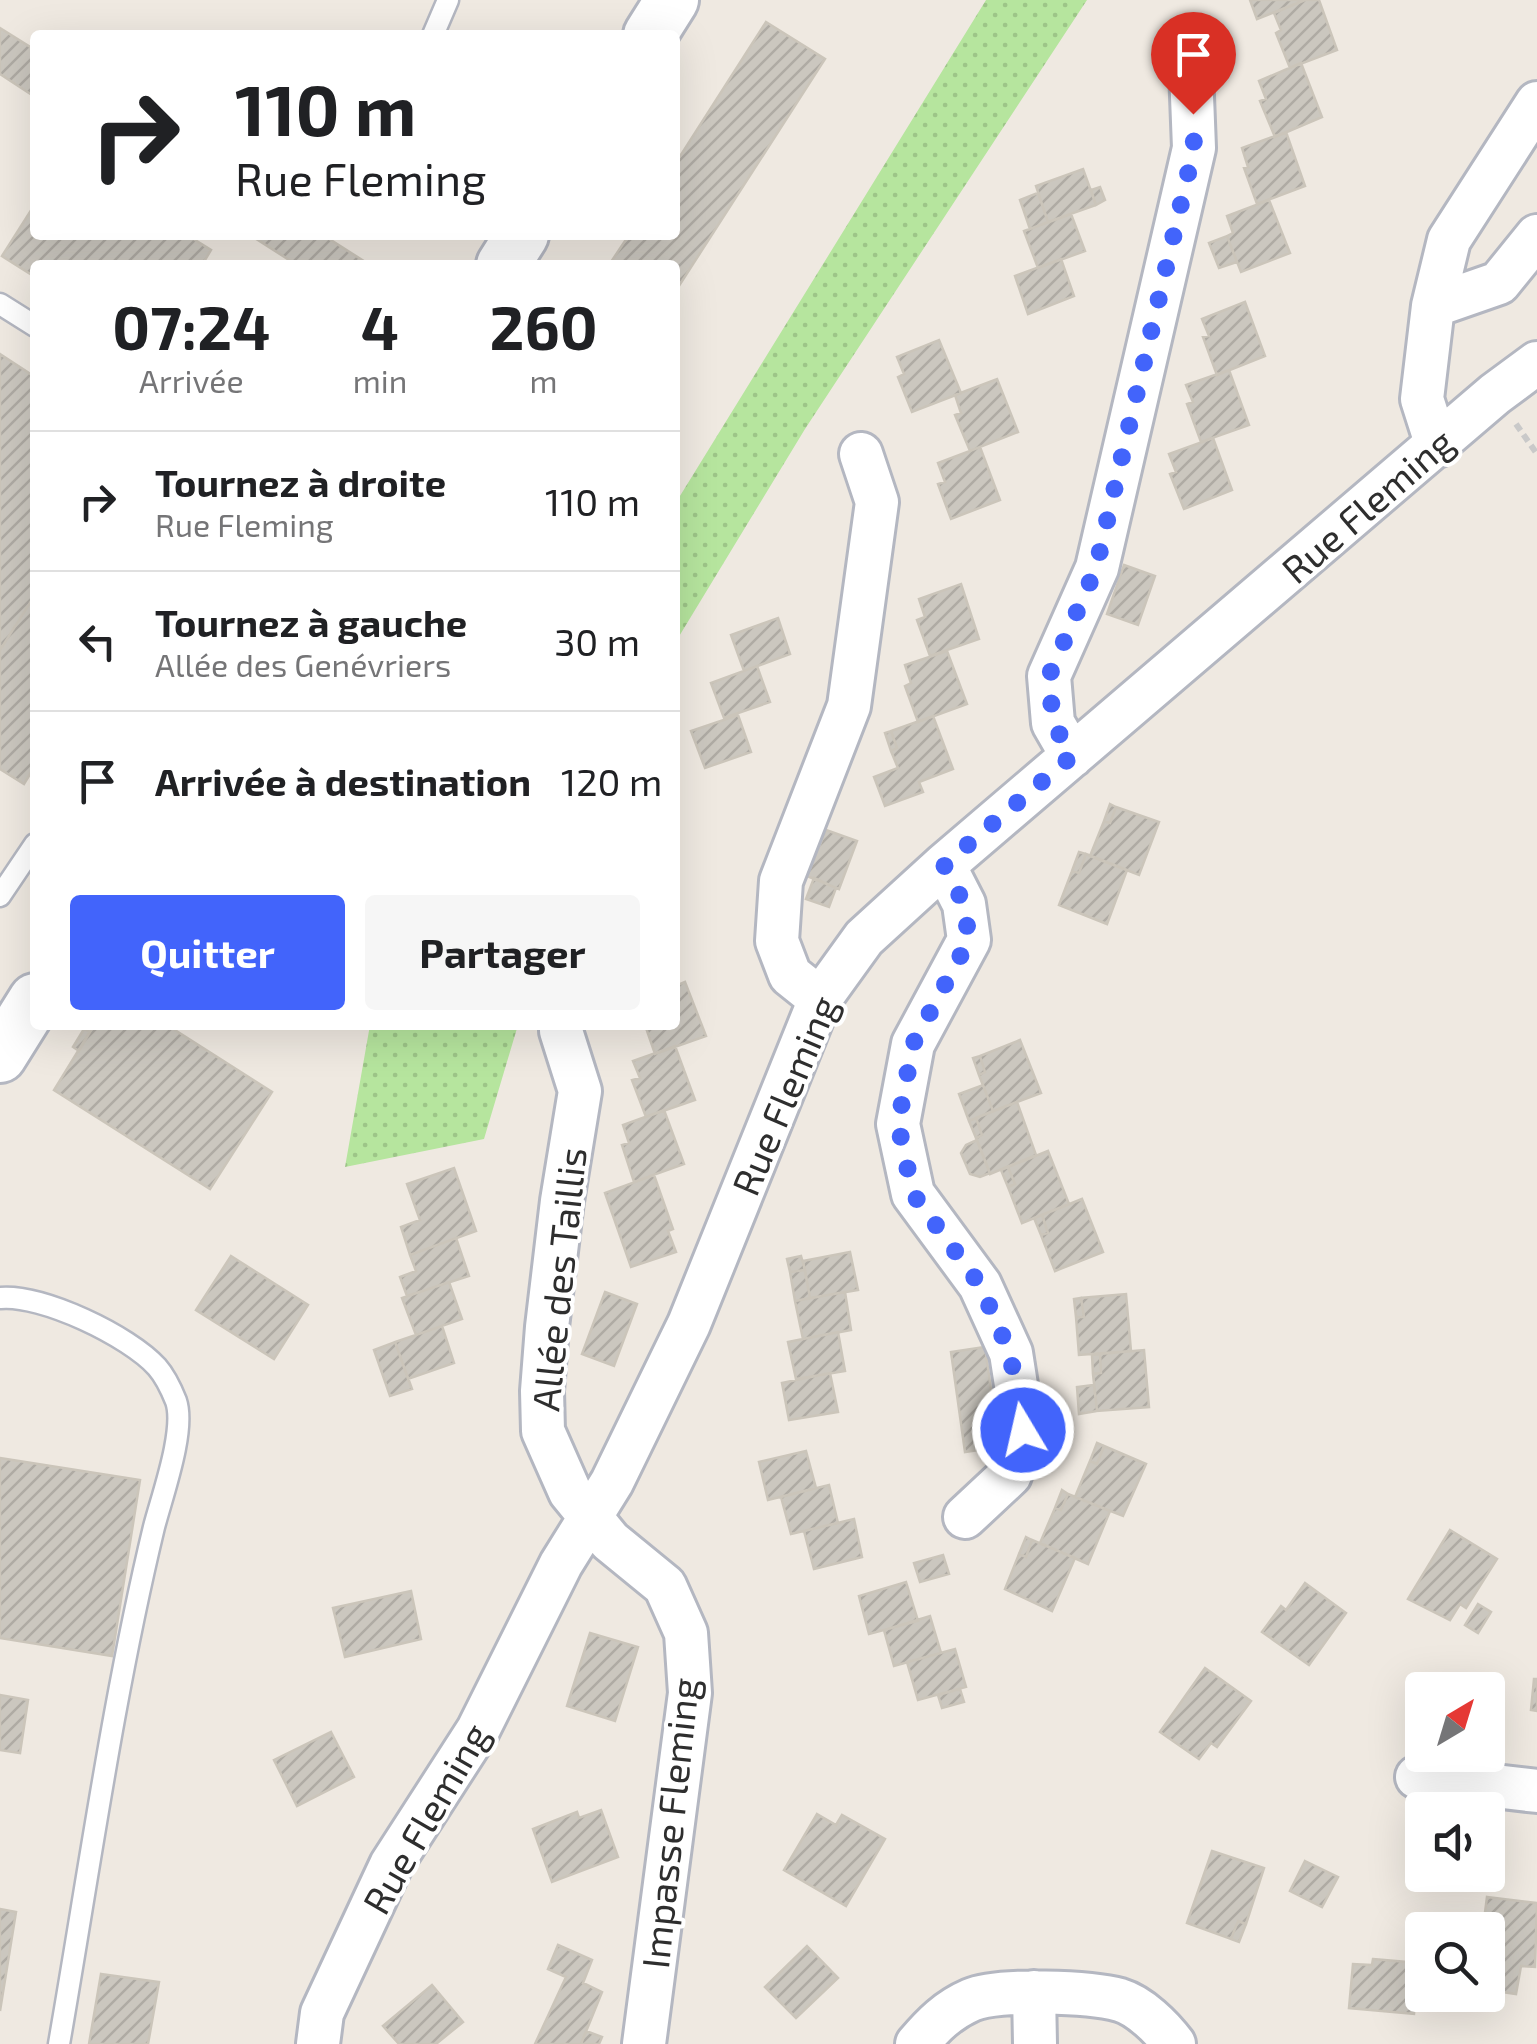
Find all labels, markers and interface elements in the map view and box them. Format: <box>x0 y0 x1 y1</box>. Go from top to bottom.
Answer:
pin <box>1151 12 1236 115</box>
icon: arrive <box>1166 27 1221 82</box>
text: 110 m <box>235 66 416 150</box>
icon: right <box>70 70 200 200</box>
text: Rue Fleming <box>235 151 486 205</box>
text: 07:24 <box>112 290 270 362</box>
text: 4 <box>361 290 399 362</box>
text: 260 <box>490 290 598 362</box>
text: Arrivée <box>139 361 244 399</box>
text: min <box>353 361 407 399</box>
text: m <box>530 361 558 399</box>
street label: Rue Fleming <box>1272 418 1462 592</box>
text: Tournez à droite <box>155 459 446 505</box>
icon: right <box>70 474 125 529</box>
text: 110 m <box>545 478 640 524</box>
text: Rue Fleming <box>155 505 334 543</box>
text: Tournez à gauche <box>155 599 467 645</box>
icon: left <box>70 614 125 669</box>
text: 30 m <box>554 618 640 664</box>
text: Allée des Genévriers <box>155 645 451 683</box>
icon: arrive <box>70 754 125 809</box>
text: Arrivée à destination <box>155 758 531 804</box>
text: 120 m <box>561 758 662 804</box>
button: Quitter <box>70 895 345 1010</box>
button: Partager <box>365 895 640 1010</box>
street label: Rue Fleming <box>721 988 847 1202</box>
street label: Allée des Taillis <box>521 1145 595 1413</box>
position arrow <box>971 1378 1075 1482</box>
north arrow <box>1405 1672 1505 1772</box>
map controls <box>1405 1672 1505 2012</box>
street label: Impasse Fleming <box>631 1675 707 1971</box>
street label: Rue Fleming <box>352 1715 498 1921</box>
button: sound <box>1405 1792 1505 1892</box>
button: search <box>1405 1912 1505 2012</box>

